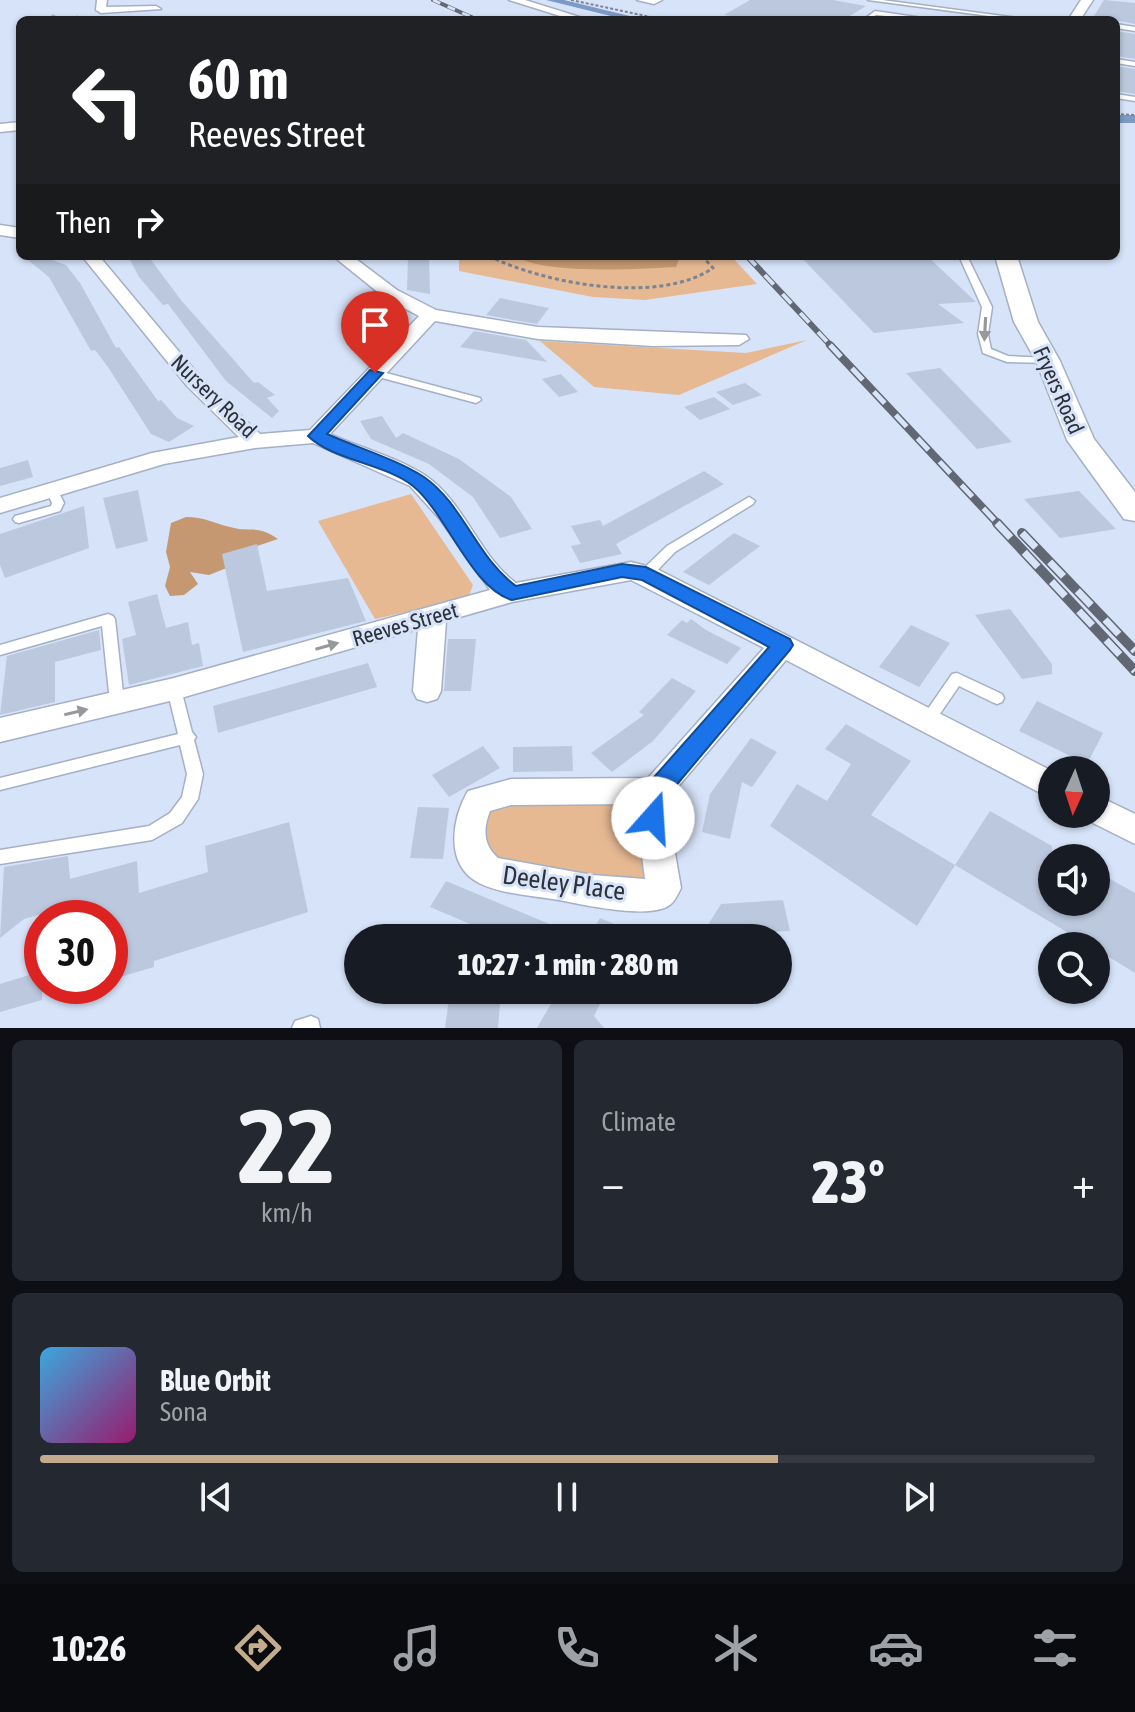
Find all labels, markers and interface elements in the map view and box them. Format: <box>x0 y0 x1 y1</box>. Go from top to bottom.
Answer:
text: 60 m <box>188 47 289 111</box>
icon: left <box>56 48 160 152</box>
text: Reeves Street <box>188 113 366 155</box>
icon: right <box>127 200 171 244</box>
text: Then <box>56 205 111 239</box>
pin <box>341 291 409 373</box>
icon: arrive <box>353 303 397 347</box>
one-way arrow <box>978 316 991 341</box>
street label: Fryers Road <box>1028 342 1090 438</box>
street label: Nursery Road <box>166 349 262 443</box>
street label: Reeves Street <box>349 597 461 651</box>
one-way arrow <box>315 639 340 651</box>
one-way arrow <box>64 705 89 718</box>
north arrow <box>1038 756 1110 828</box>
map controls <box>1038 756 1110 1004</box>
position arrow <box>611 776 695 860</box>
button: sound <box>1038 844 1110 916</box>
street label: Deeley Place <box>501 860 627 906</box>
speed limit sign: 30 <box>24 900 128 1004</box>
button: search <box>1038 932 1110 1004</box>
text: 10:27 · 1 min · 280 m <box>458 947 678 981</box>
text: 22 <box>238 1086 336 1205</box>
text: Climate <box>602 1107 676 1137</box>
text: 23° <box>812 1147 885 1216</box>
text: − <box>602 1157 624 1207</box>
text: + <box>1072 1157 1095 1207</box>
text: km/h <box>261 1198 313 1228</box>
text: Blue Orbit <box>160 1363 271 1397</box>
text: Sona <box>160 1397 208 1427</box>
icon: previous <box>194 1475 238 1519</box>
icon: pause <box>545 1475 589 1519</box>
icon: next <box>897 1475 941 1519</box>
icon: directions <box>230 1620 286 1676</box>
icon: music <box>389 1620 445 1676</box>
icon: phone <box>549 1620 605 1676</box>
icon: climate <box>708 1620 764 1676</box>
icon: car <box>868 1620 924 1676</box>
icon: filters <box>1027 1620 1083 1676</box>
text: 10:26 <box>52 1627 127 1669</box>

